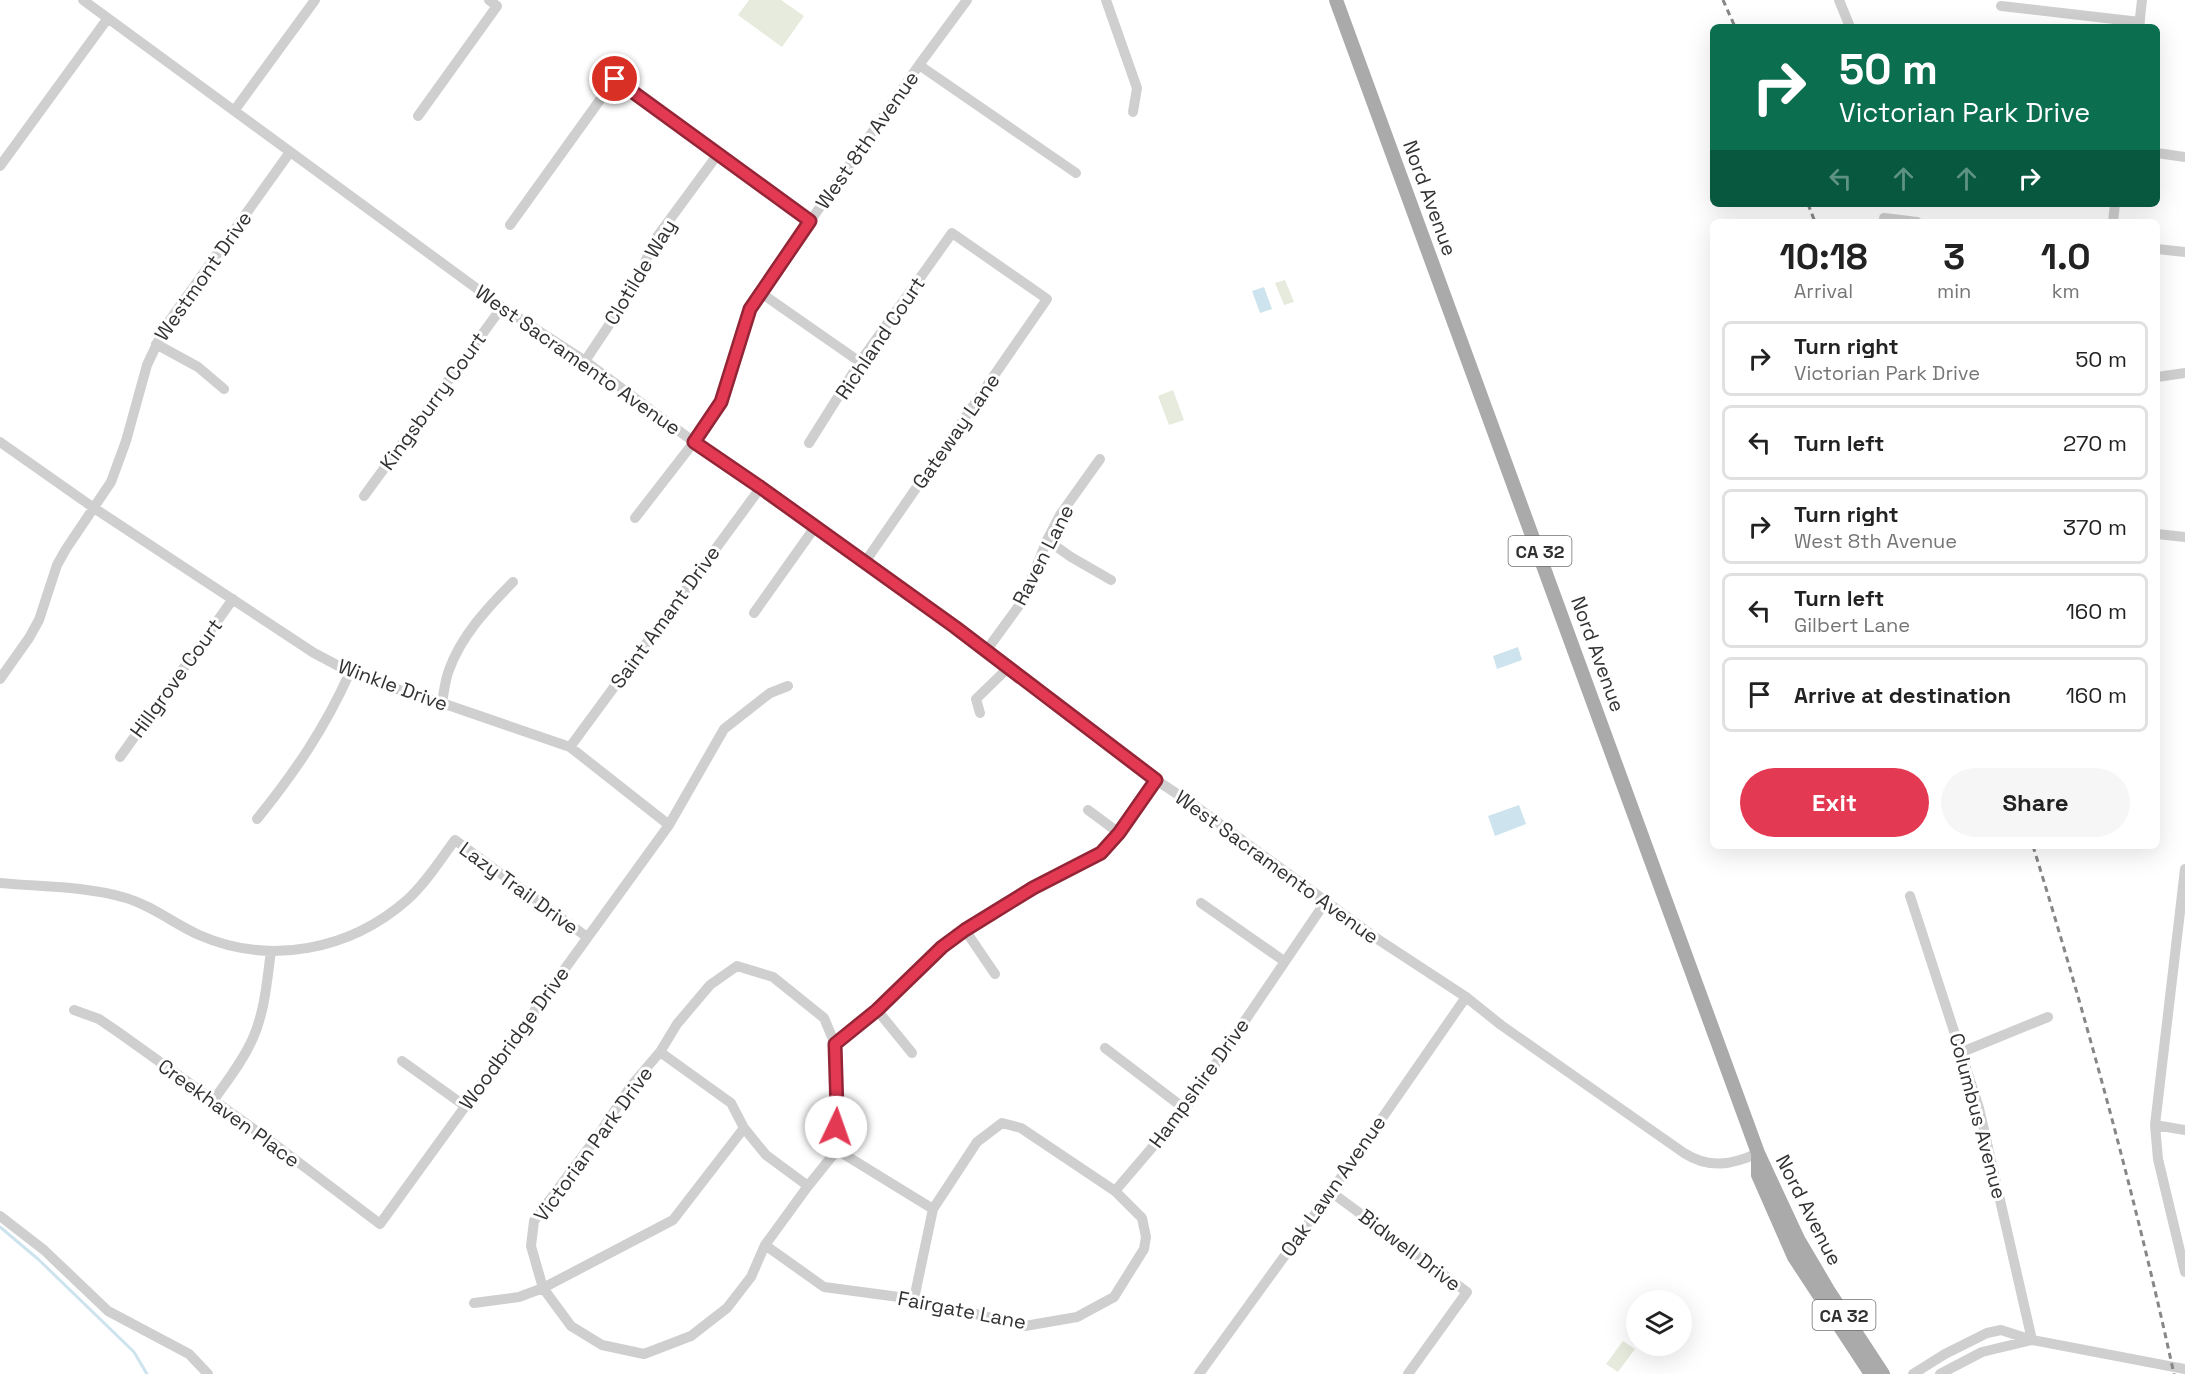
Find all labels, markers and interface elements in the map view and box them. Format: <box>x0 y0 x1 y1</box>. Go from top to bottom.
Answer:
text: 50 m <box>1839 43 1938 96</box>
icon: right <box>1740 48 1818 126</box>
pin <box>589 53 640 104</box>
icon: arrive <box>598 62 631 95</box>
street label: West 8th Avenue <box>810 66 924 214</box>
text: Victorian Park Drive <box>1839 95 2090 130</box>
street label: Nord Avenue <box>1397 137 1463 259</box>
icon: left <box>1824 162 1857 195</box>
icon: ahead <box>1887 162 1920 195</box>
icon: ahead <box>1950 162 1983 195</box>
icon: right <box>2013 162 2046 195</box>
street label: Westmont Drive <box>149 206 257 346</box>
street label: Clotilde Way <box>598 214 682 330</box>
text: 10:18 <box>1779 234 1868 280</box>
text: 3 <box>1943 234 1965 280</box>
text: 1.0 <box>2041 234 2091 280</box>
street label: Richland Court <box>829 272 931 404</box>
text: Arrival <box>1794 278 1853 304</box>
text: min <box>1937 278 1971 304</box>
text: km <box>2052 278 2080 304</box>
street label: West Sacramento Avenue <box>470 279 686 441</box>
street label: Kingsburry Court <box>374 327 492 475</box>
text: Turn right <box>1794 332 1899 360</box>
icon: right <box>1743 342 1776 375</box>
text: 50 m <box>2075 345 2127 373</box>
text: Victorian Park Drive <box>1794 360 1980 386</box>
street label: Gateway Lane <box>906 368 1006 494</box>
icon: left <box>1743 426 1776 459</box>
text: Turn left <box>1794 429 1884 457</box>
text: 270 m <box>2063 429 2127 457</box>
street label: Raven Lane <box>1007 500 1079 610</box>
text: Turn right <box>1794 500 1899 528</box>
icon: right <box>1743 510 1776 543</box>
text: 370 m <box>2063 513 2127 541</box>
text: West 8th Avenue <box>1794 528 1957 554</box>
road number: CA 32 <box>1508 536 1572 566</box>
street label: Saint Amant Drive <box>604 540 726 694</box>
text: Turn left <box>1794 584 1884 612</box>
street label: Nord Avenue <box>1565 593 1631 715</box>
icon: left <box>1743 594 1776 627</box>
text: 160 m <box>2066 597 2127 625</box>
text: Gilbert Lane <box>1794 612 1910 638</box>
street label: Hillgrove Court <box>124 613 228 743</box>
street label: Winkle Drive <box>334 653 452 717</box>
icon: arrive <box>1743 678 1776 711</box>
text: Arrive at destination <box>1794 681 2011 709</box>
text: 160 m <box>2066 681 2127 709</box>
button: Exit <box>1740 768 1929 837</box>
button: Share <box>1941 768 2130 837</box>
street label: West Sacramento Avenue <box>1170 784 1384 950</box>
street label: Lazy Trail Drive <box>454 836 584 940</box>
street label: Woodbridge Drive <box>453 961 575 1115</box>
street label: Hampshire Drive <box>1143 1013 1255 1153</box>
street label: Columbus Avenue <box>1943 1030 2013 1202</box>
street label: Creekhaven Place <box>153 1053 305 1173</box>
street label: Victorian Park Drive <box>528 1061 658 1227</box>
position arrow <box>804 1095 868 1159</box>
street label: Oak Lawn Avenue <box>1275 1110 1391 1262</box>
street label: Nord Avenue <box>1770 1150 1848 1270</box>
street label: Bidwell Drive <box>1354 1203 1466 1297</box>
street label: Fairgate Lane <box>896 1285 1028 1335</box>
map controls <box>1626 1290 1692 1356</box>
button: layers <box>1626 1290 1692 1356</box>
road number: CA 32 <box>1812 1300 1876 1330</box>

